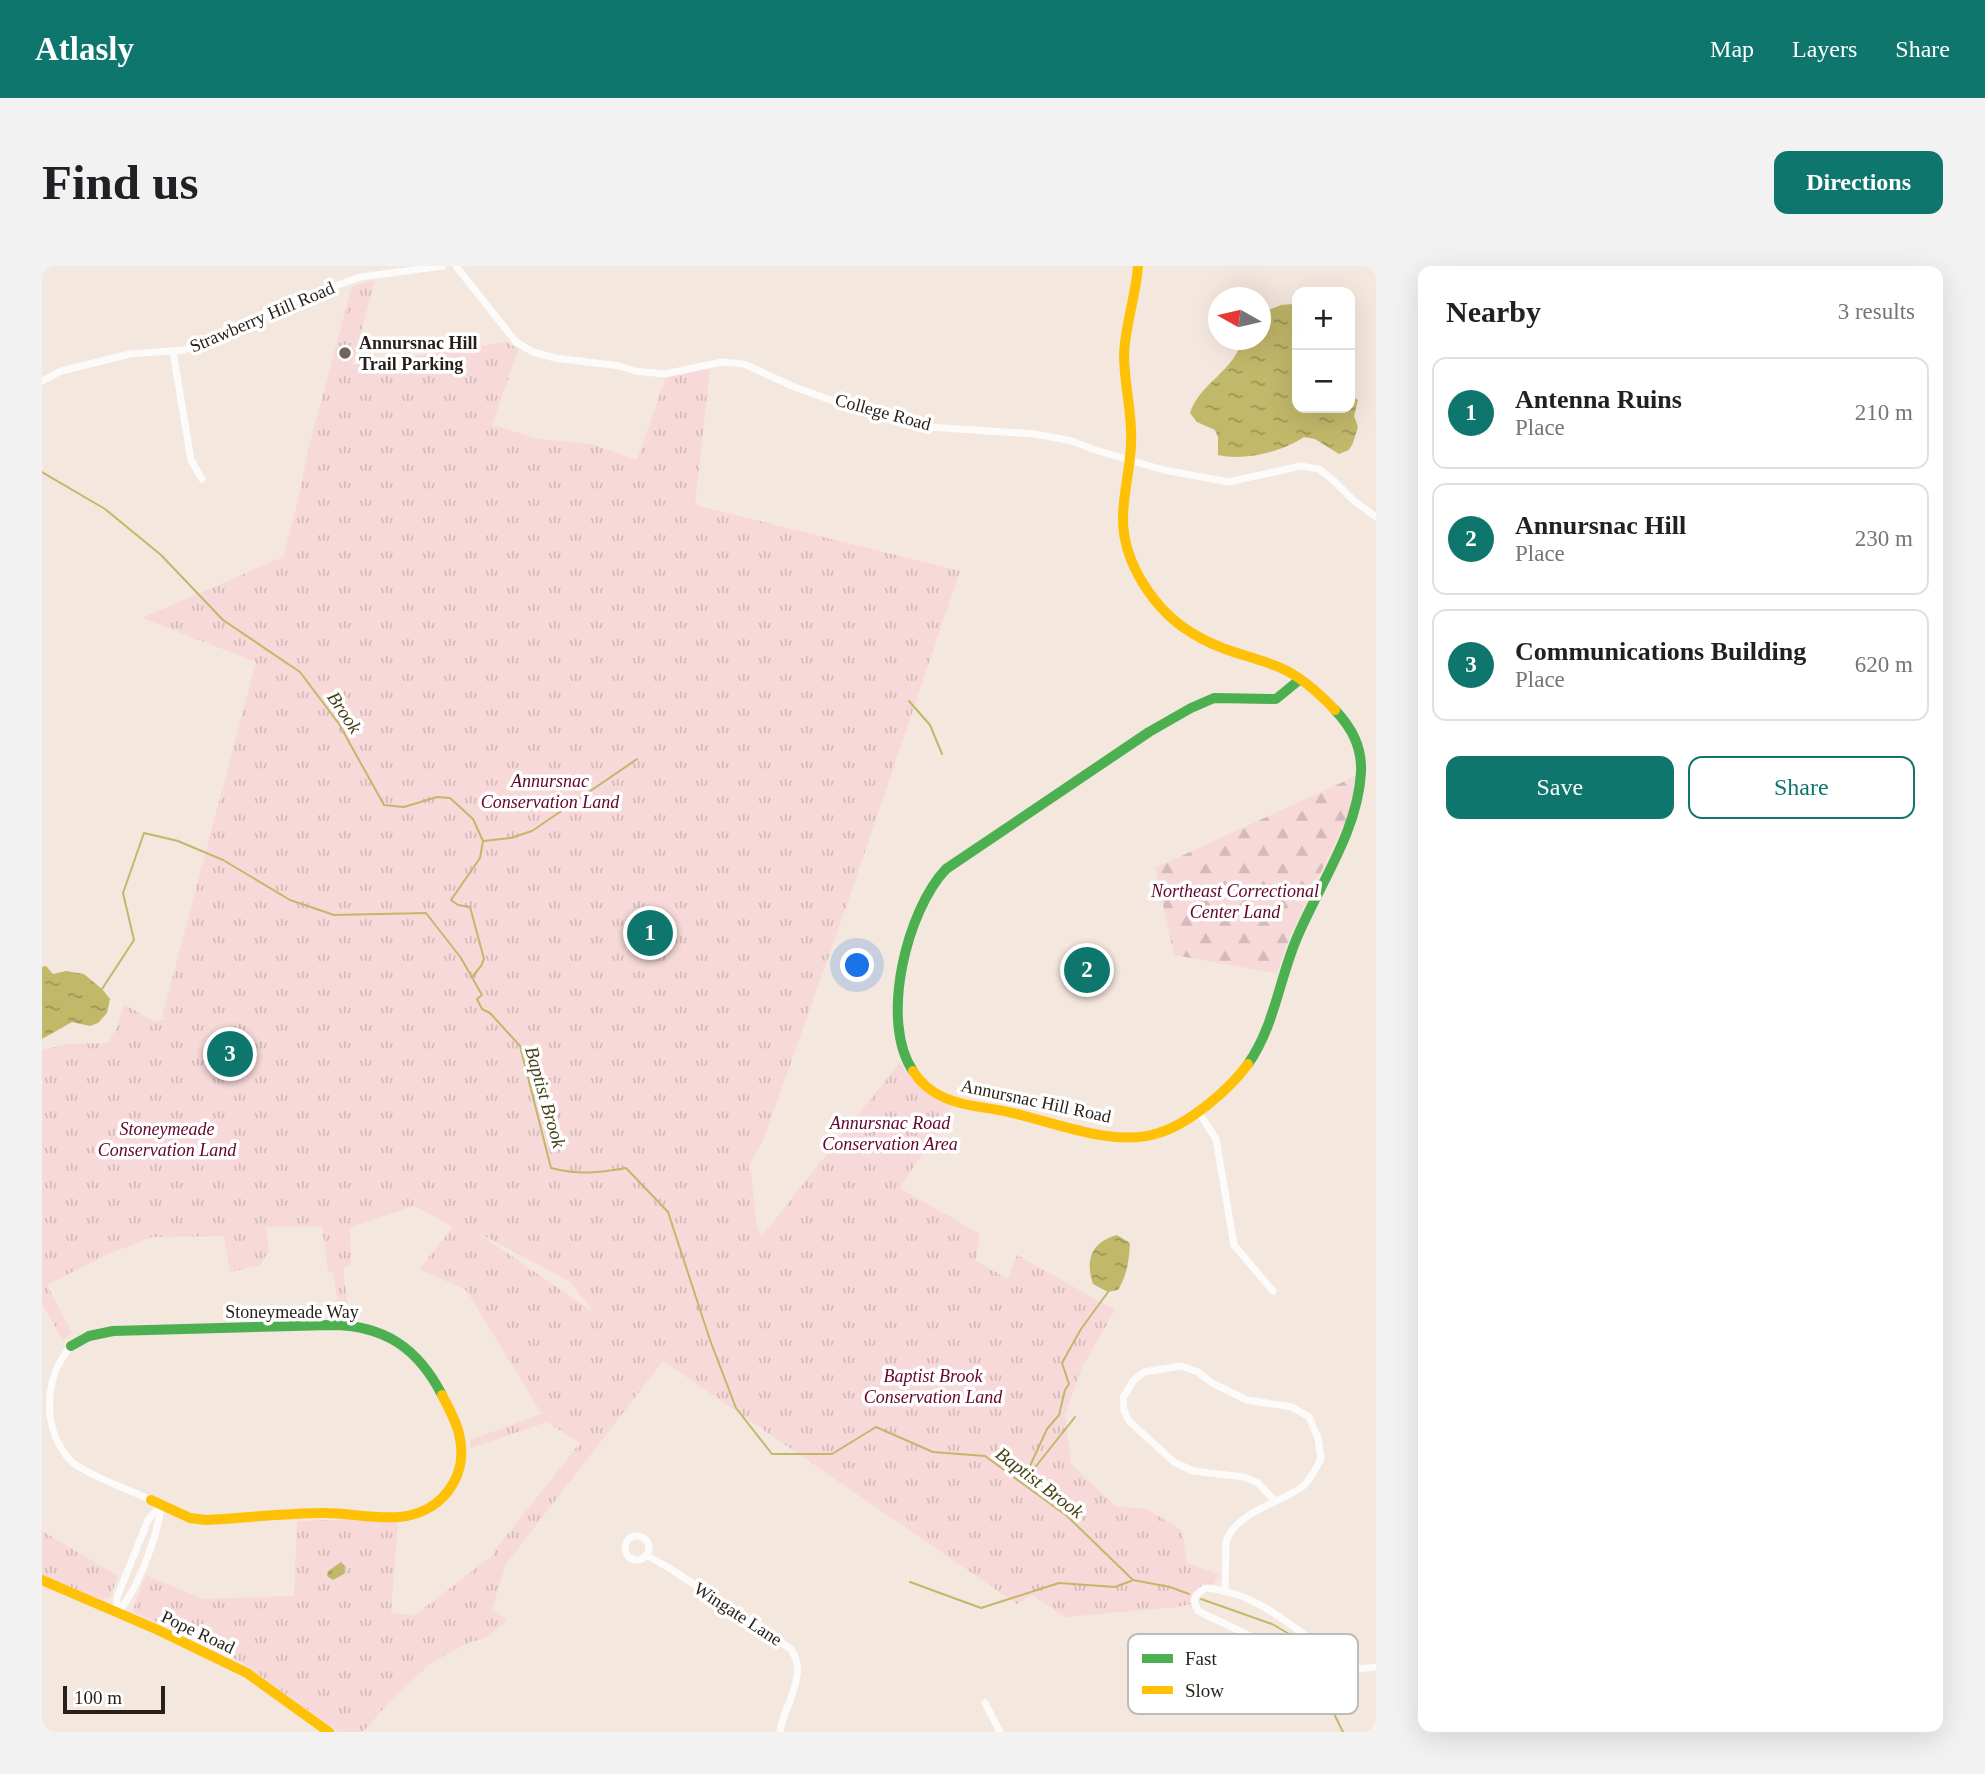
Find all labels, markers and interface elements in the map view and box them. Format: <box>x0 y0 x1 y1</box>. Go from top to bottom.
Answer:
text: Atlasly <box>35 31 134 67</box>
text: Map <box>1710 36 1754 62</box>
text: Layers <box>1792 36 1857 62</box>
text: Share <box>1895 36 1950 62</box>
button: Directions <box>1774 151 1943 214</box>
text: Find us <box>42 155 199 210</box>
street label: Strawberry Hill Road <box>187 278 337 356</box>
north arrow <box>1208 287 1271 350</box>
map controls <box>1292 287 1355 413</box>
button: + <box>1292 287 1355 350</box>
text: Nearby <box>1446 295 1541 328</box>
text: 3 results <box>1838 299 1915 324</box>
place label: Annursnac Hill Trail Parking <box>359 333 478 374</box>
marker: Annursnac Hill Trail Parking <box>337 345 353 361</box>
button: − <box>1292 350 1355 413</box>
text: Antenna Ruins <box>1515 385 1682 414</box>
street label: College Road <box>833 390 933 434</box>
text: 1 <box>1465 400 1477 425</box>
text: 210 m <box>1855 400 1913 425</box>
text: Place <box>1515 415 1565 440</box>
text: Annursnac Hill <box>1515 511 1686 540</box>
text: 2 <box>1465 526 1477 551</box>
text: 230 m <box>1855 526 1913 551</box>
text: Place <box>1515 541 1565 566</box>
text: Communications Building <box>1515 637 1806 666</box>
text: 3 <box>1465 652 1477 677</box>
text: 620 m <box>1855 652 1913 677</box>
text: Place <box>1515 667 1565 692</box>
water label: Brook <box>323 687 366 738</box>
button: Save <box>1446 756 1674 819</box>
button: Share <box>1688 756 1915 819</box>
park label: Annursnac Conservation Land <box>481 771 620 812</box>
park label: Northeast Correctional Center Land <box>1150 881 1319 922</box>
pin: 1 <box>627 907 673 959</box>
pin: 2 <box>1064 944 1110 996</box>
your location <box>840 948 874 982</box>
pin: 3 <box>207 1028 253 1080</box>
water label: Baptist Brook <box>521 1044 570 1151</box>
street label: Annursnac Hill Road <box>959 1075 1113 1127</box>
park label: Annursnac Road Conservation Area <box>822 1113 958 1154</box>
park label: Stoneymeade Conservation Land <box>98 1119 237 1160</box>
street label: Stoneymeade Way <box>225 1302 359 1322</box>
park label: Baptist Brook Conservation Land <box>864 1366 1003 1407</box>
water label: Baptist Brook <box>992 1443 1088 1523</box>
street label: Wingate Lane <box>690 1578 786 1650</box>
street label: Pope Road <box>158 1606 238 1658</box>
legend <box>1128 1634 1358 1714</box>
text: Fast <box>1185 1648 1217 1669</box>
text: Slow <box>1185 1680 1224 1701</box>
scale bar <box>63 1683 164 1715</box>
text: 100 m <box>74 1687 122 1708</box>

